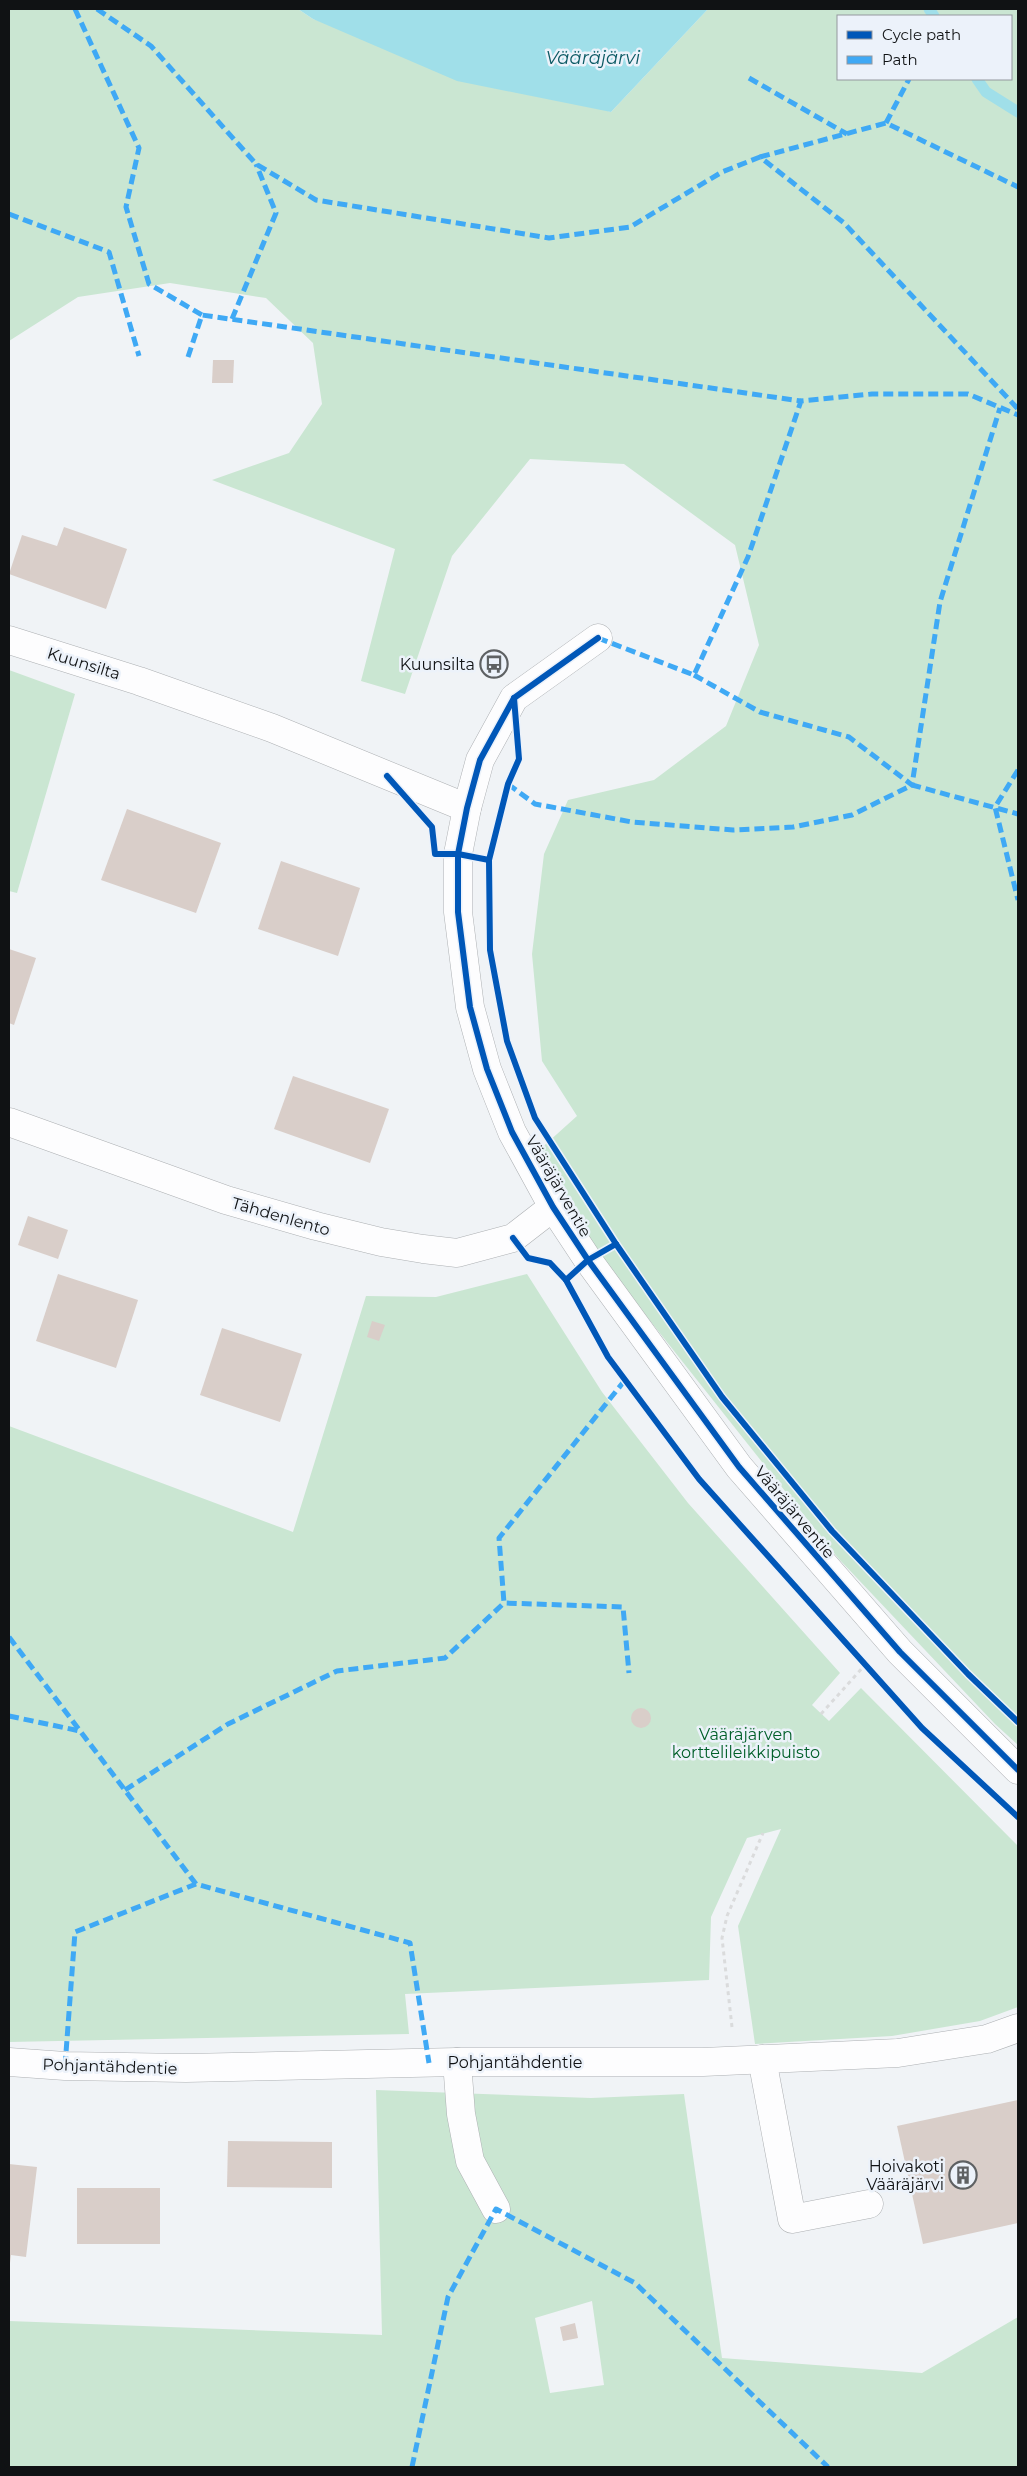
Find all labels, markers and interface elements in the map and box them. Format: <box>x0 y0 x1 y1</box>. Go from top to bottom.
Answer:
legend <box>837 15 1012 80</box>
text: Cycle path <box>882 25 961 44</box>
water label: Vääräjärvi <box>546 47 640 69</box>
text: Path <box>882 50 918 69</box>
street label: Kuunsilta <box>45 643 123 684</box>
bus stop icon: Kuunsilta <box>479 649 509 679</box>
place label: Kuunsilta <box>400 655 475 674</box>
street label: Vääräjärventie <box>522 1132 595 1240</box>
street label: Tähdenlento <box>230 1193 332 1240</box>
street label: Vääräjärventie <box>751 1462 839 1562</box>
park label: Vääräjärven korttelileikkipuisto <box>672 1725 820 1762</box>
street label: Pohjantähdentie <box>448 2053 583 2072</box>
street label: Pohjantähdentie <box>42 2055 178 2078</box>
place label: Hoivakoti Vääräjärvi <box>866 2157 944 2194</box>
building icon: Hoivakoti Vääräjärvi <box>948 2160 978 2190</box>

